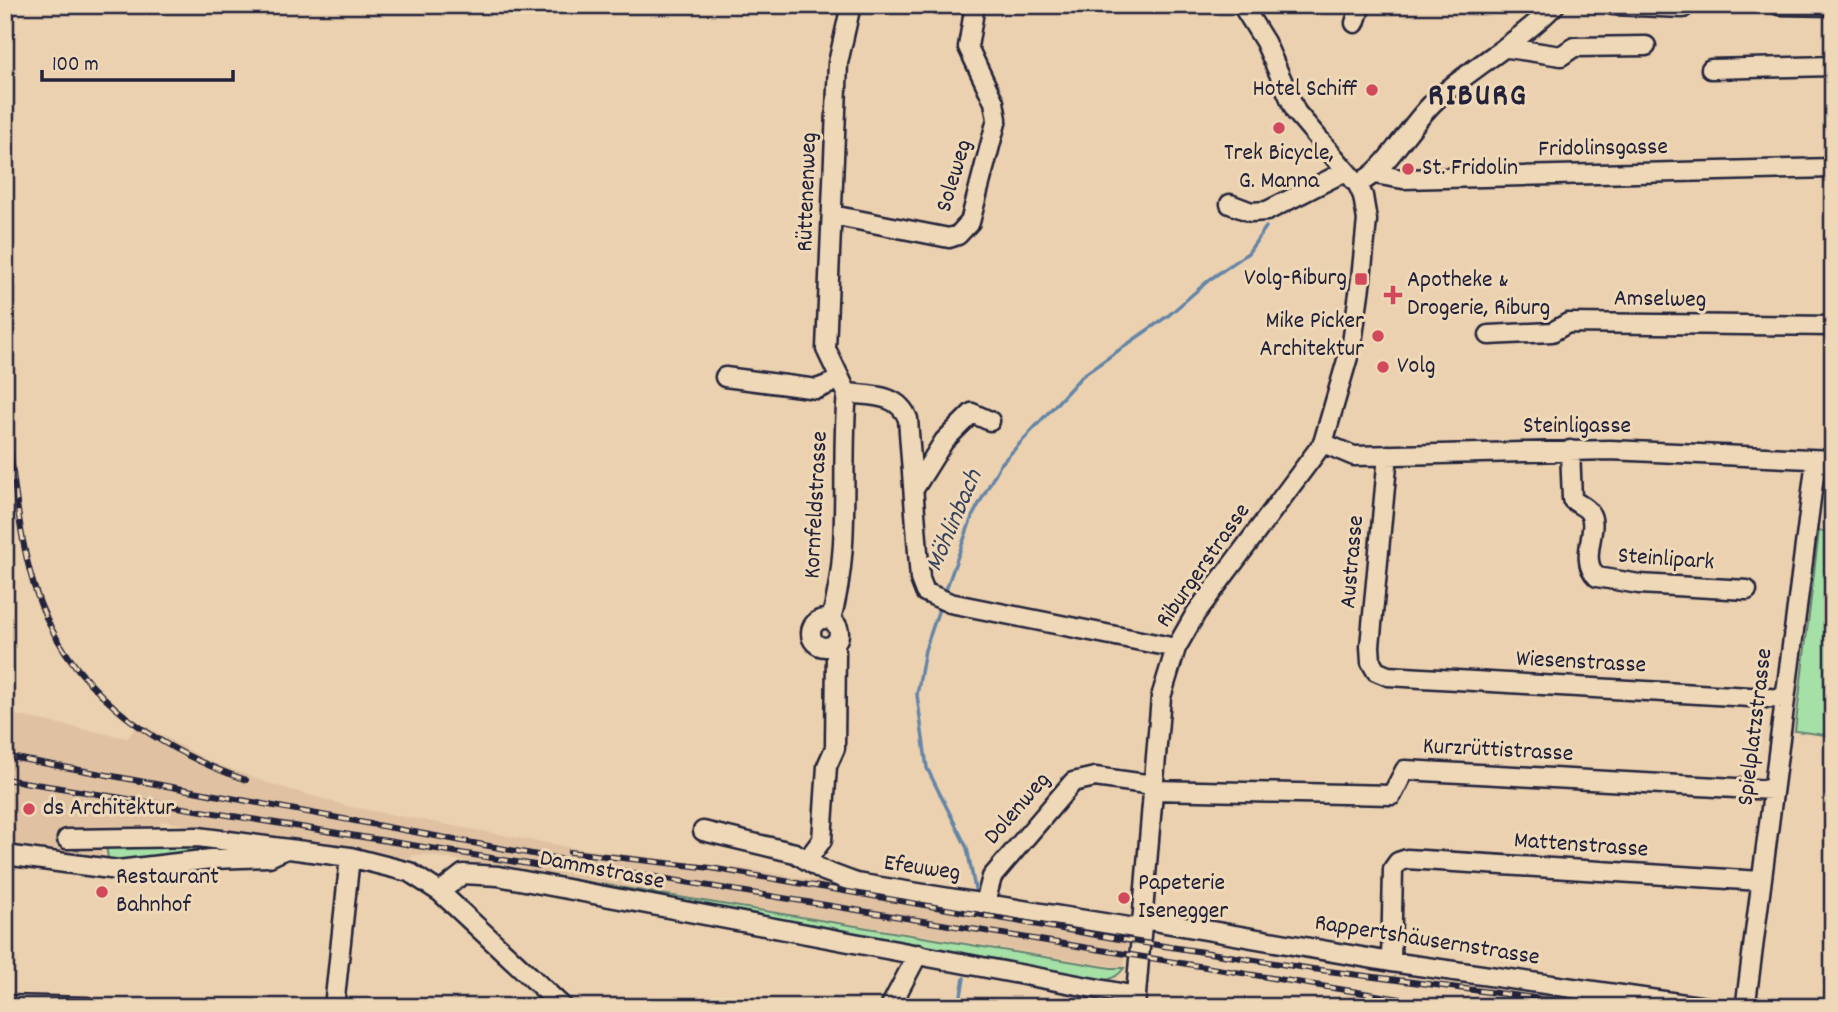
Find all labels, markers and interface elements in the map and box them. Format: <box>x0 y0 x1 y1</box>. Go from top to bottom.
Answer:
scale bar <box>42 38 233 82</box>
text: 100 m <box>52 51 99 81</box>
place label: Hotel Schiff <box>1253 73 1358 107</box>
district label: RIBURG <box>1428 75 1528 121</box>
marker: Hotel Schiff <box>1364 82 1380 98</box>
marker: Trek Bicycle, G. Manna <box>1271 120 1287 136</box>
street label: Fridolinsgasse <box>1538 131 1668 167</box>
street label: Rüttenenweg <box>789 132 827 252</box>
street label: Soleweg <box>928 136 982 216</box>
place label: Trek Bicycle, G. Manna <box>1224 137 1334 199</box>
place label: St. Fridolin <box>1422 152 1518 186</box>
marker: St. Fridolin <box>1400 161 1416 177</box>
place label: Volg-Riburg <box>1244 262 1347 296</box>
place label: Apotheke & Drogerie, Riburg <box>1407 264 1550 326</box>
marker: Volg-Riburg <box>1353 271 1369 287</box>
street label: Amselweg <box>1613 282 1707 318</box>
marker: Apotheke & Drogerie, Riburg <box>1385 287 1401 303</box>
place label: Mike Picker Architektur <box>1260 305 1364 367</box>
marker: Mike Picker Architektur <box>1370 328 1386 344</box>
place label: Volg <box>1397 350 1435 384</box>
marker: Volg <box>1375 359 1391 375</box>
street label: Steinligasse <box>1523 410 1631 444</box>
street label: Kornfeldstrasse <box>796 430 838 580</box>
water label: Möhlinbach <box>917 463 993 578</box>
street label: Riburgerstrasse <box>1148 497 1260 635</box>
street label: Austrasse <box>1332 514 1374 610</box>
street label: Steinlipark <box>1617 540 1715 580</box>
street label: Wiesenstrasse <box>1515 643 1647 683</box>
street label: Spielplatzstrasse <box>1729 646 1783 808</box>
street label: Kurzrüttistrasse <box>1422 730 1574 772</box>
street label: Dolenweg <box>977 765 1059 853</box>
place label: ds Architektur <box>43 792 174 826</box>
marker: ds Architektur <box>21 801 37 817</box>
street label: Mattenstrasse <box>1513 824 1649 868</box>
street label: Dammstrasse <box>537 842 667 900</box>
street label: Efeuweg <box>882 847 962 891</box>
place label: Restaurant Bahnhof <box>116 861 219 923</box>
place label: Papeterie Isenegger <box>1138 867 1228 929</box>
marker: Restaurant Bahnhof <box>94 884 110 900</box>
marker: Papeterie Isenegger <box>1116 890 1132 906</box>
street label: Rappertshäusernstrasse <box>1312 906 1542 976</box>

